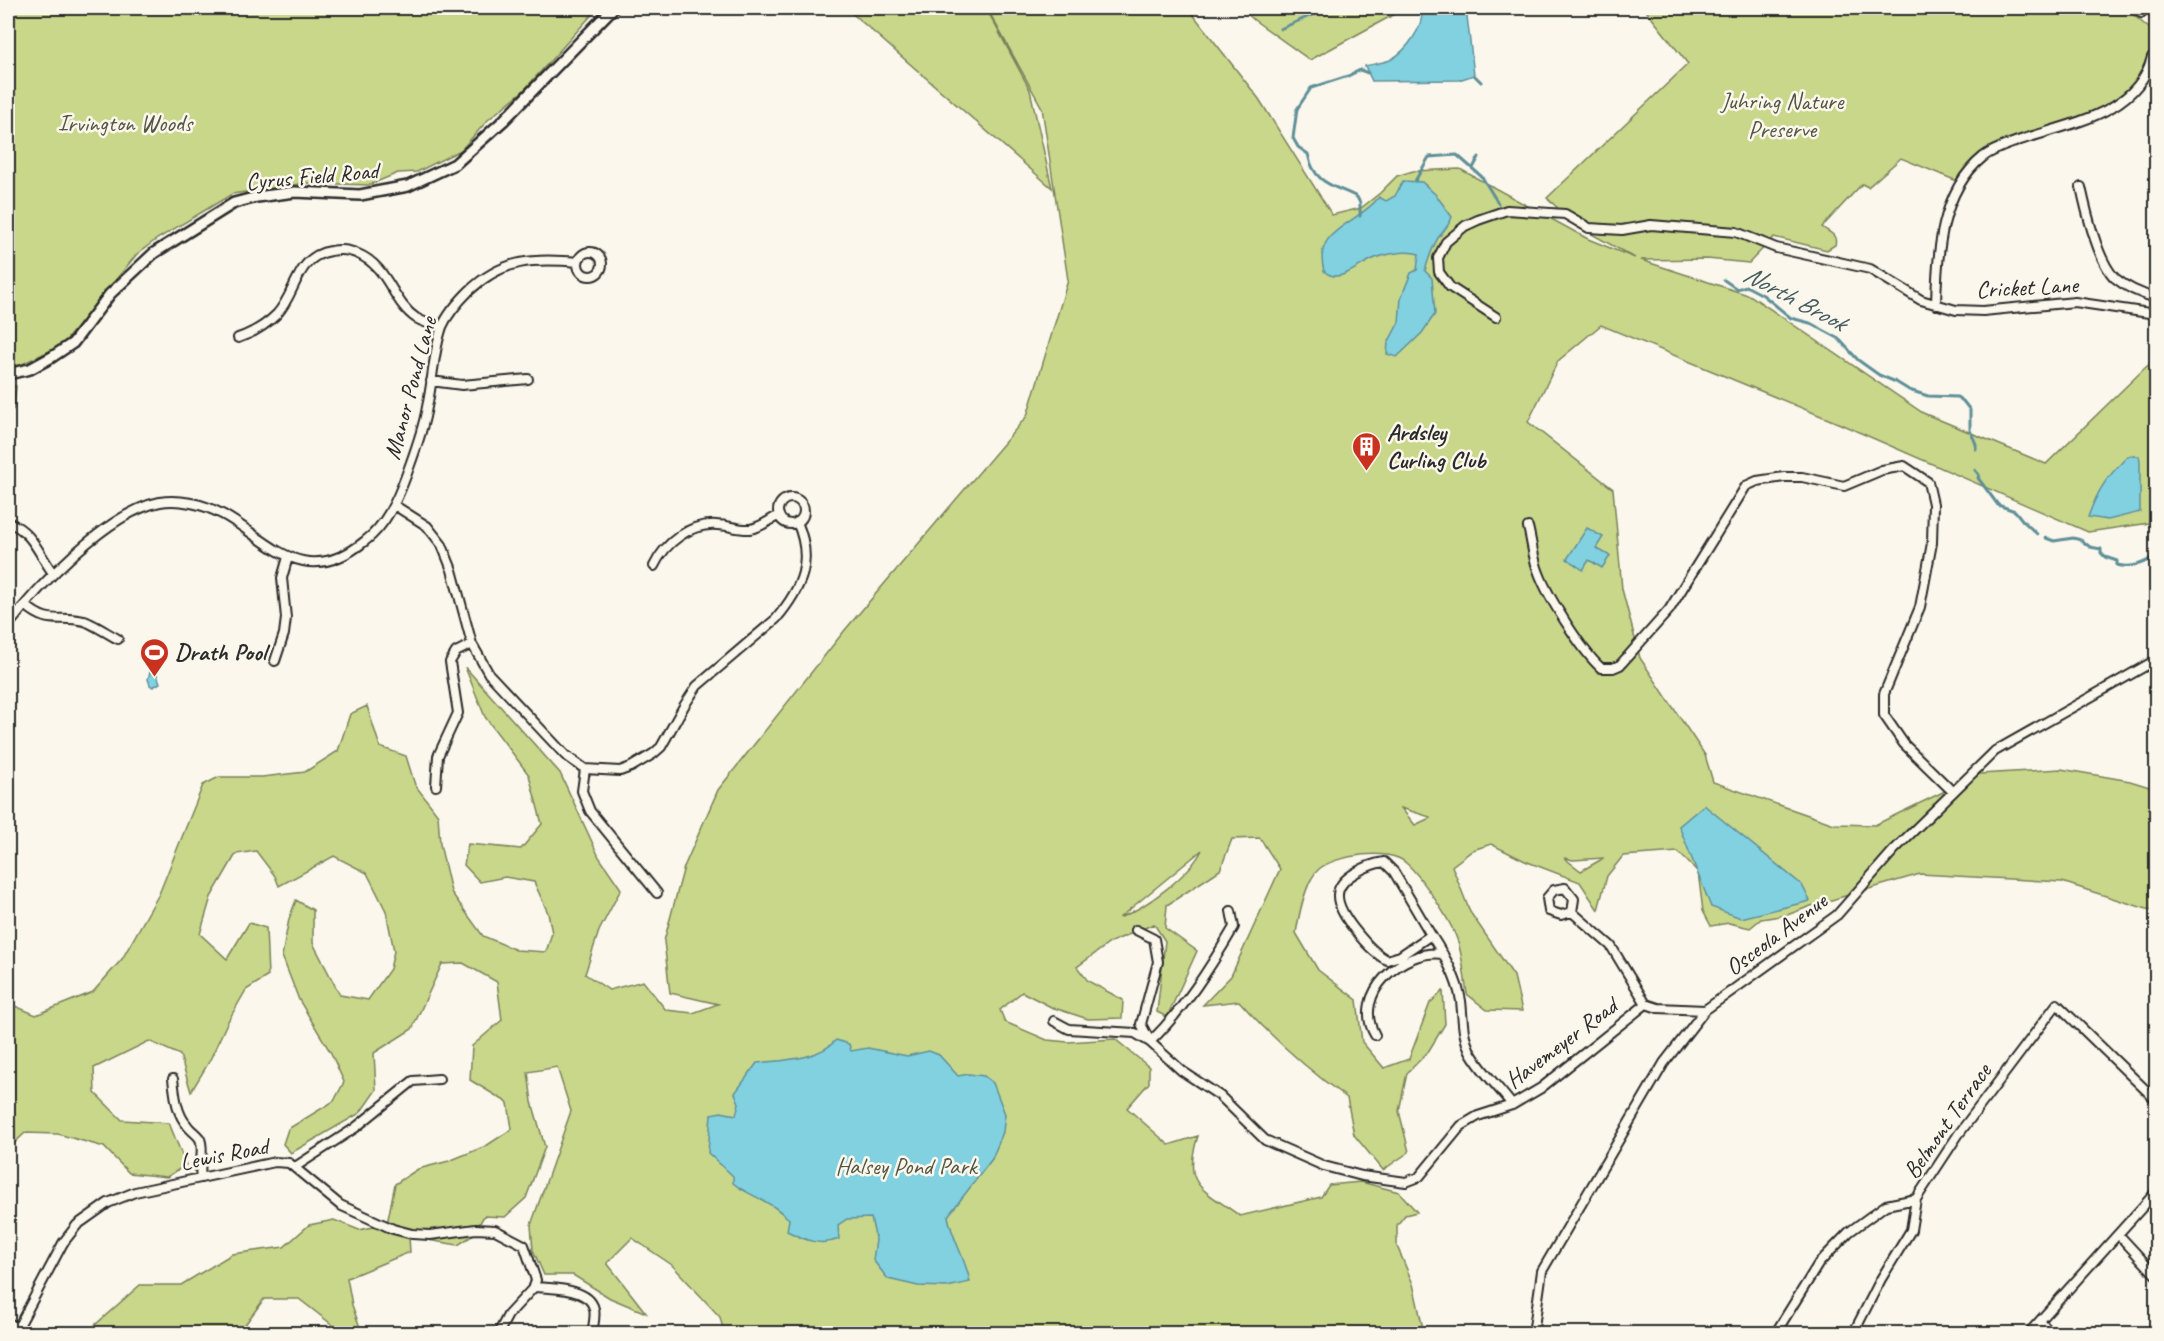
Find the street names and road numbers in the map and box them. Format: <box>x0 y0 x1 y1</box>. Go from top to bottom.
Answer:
street label: Cyrus Field Road <box>244 155 383 197</box>
street label: Cricket Lane <box>1975 269 2081 305</box>
street label: Manor Pond Lane <box>377 311 444 462</box>
street label: Osceola Avenue <box>1719 885 1835 982</box>
street label: Havemeyer Road <box>1499 989 1626 1095</box>
street label: Belmont Terrace <box>1896 1056 1999 1184</box>
street label: Lewis Road <box>177 1130 274 1177</box>

